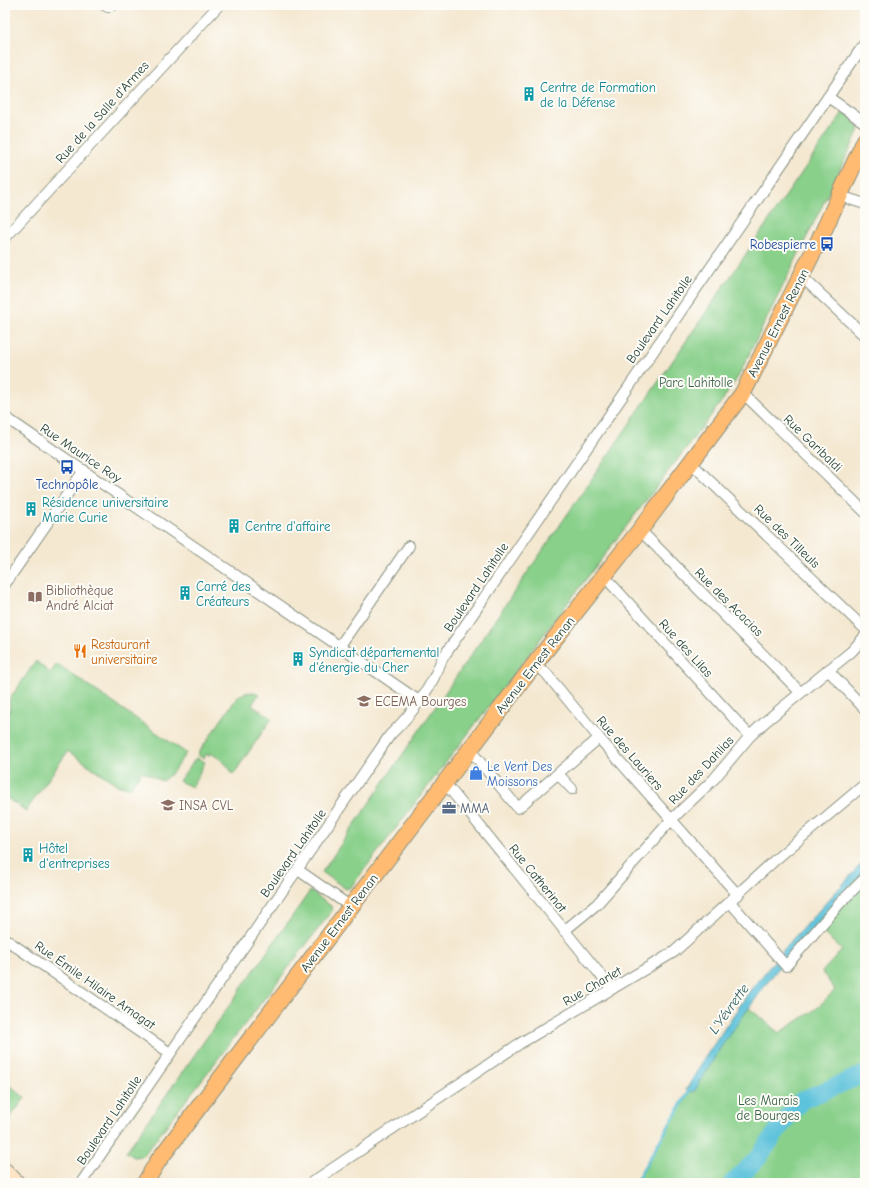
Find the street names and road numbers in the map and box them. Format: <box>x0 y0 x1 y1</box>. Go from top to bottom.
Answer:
street label: Rue de la Salle d'Armes <box>52 58 152 166</box>
street label: Avenue Ernest Renan <box>744 266 812 380</box>
street label: Boulevard Lahitolle <box>623 272 695 366</box>
street label: Rue Garibaldi <box>781 411 845 475</box>
street label: Rue Maurice Roy <box>37 420 125 486</box>
street label: Rue des Tilleuls <box>751 501 823 571</box>
street label: Boulevard Lahitolle <box>441 539 512 634</box>
street label: Rue des Acacias <box>692 565 766 639</box>
street label: Avenue Ernest Renan <box>492 613 578 717</box>
street label: Rue des Lilas <box>656 616 716 680</box>
street label: Rue des Lauriers <box>594 713 666 793</box>
street label: Rue des Dahlias <box>665 733 737 807</box>
street label: Boulevard Lahitolle <box>257 806 329 900</box>
street label: Rue Catherinot <box>506 841 571 916</box>
street label: Avenue Ernest Renan <box>297 871 381 975</box>
street label: Rue Émile Hilaire Amagat <box>32 937 160 1033</box>
street label: Rue Charlet <box>560 963 625 1009</box>
street label: Boulevard Lahitolle <box>74 1072 145 1167</box>

